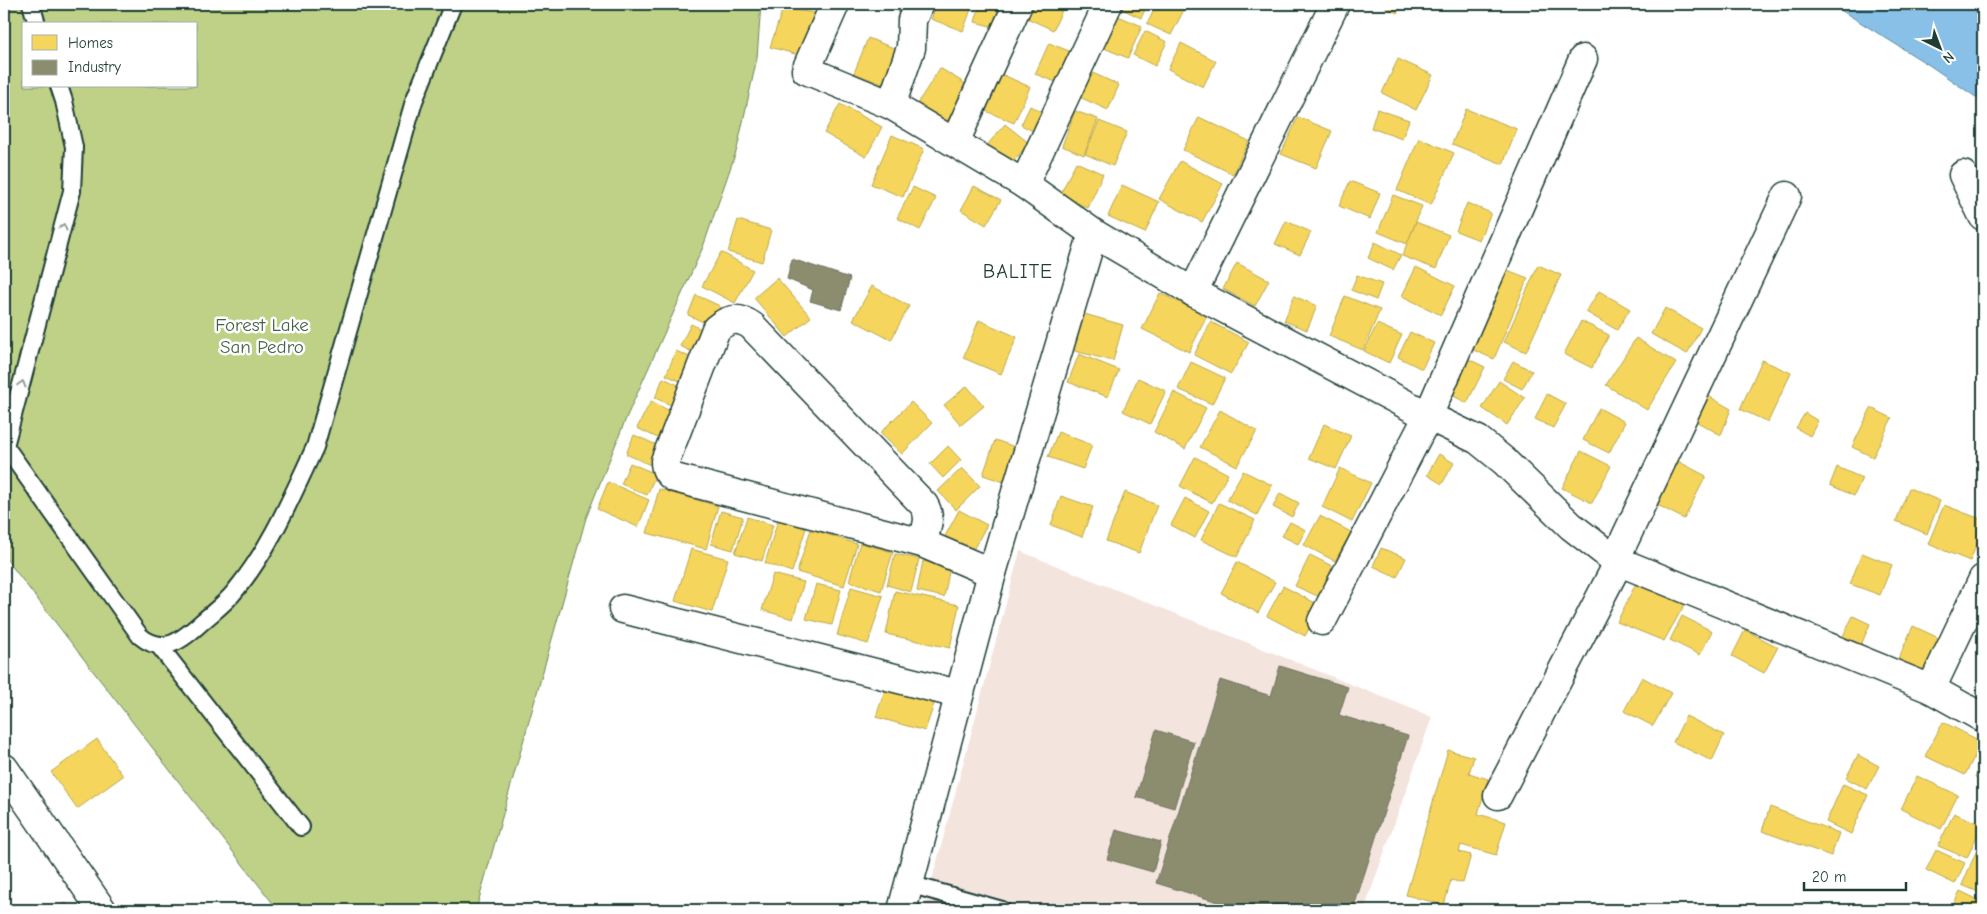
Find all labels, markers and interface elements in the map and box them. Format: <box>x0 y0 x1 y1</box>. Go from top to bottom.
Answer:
legend <box>22 22 198 88</box>
north arrow <box>1914 22 1964 72</box>
text: Homes <box>68 34 113 52</box>
text: N <box>1939 48 1957 67</box>
text: Industry <box>68 58 121 76</box>
one-way arrow <box>57 222 68 231</box>
district label: BALITE <box>983 260 1053 283</box>
park label: Forest Lake San Pedro <box>215 314 309 358</box>
one-way arrow <box>16 379 27 388</box>
scale bar <box>1804 859 1907 891</box>
text: 20 m <box>1812 868 1846 886</box>

